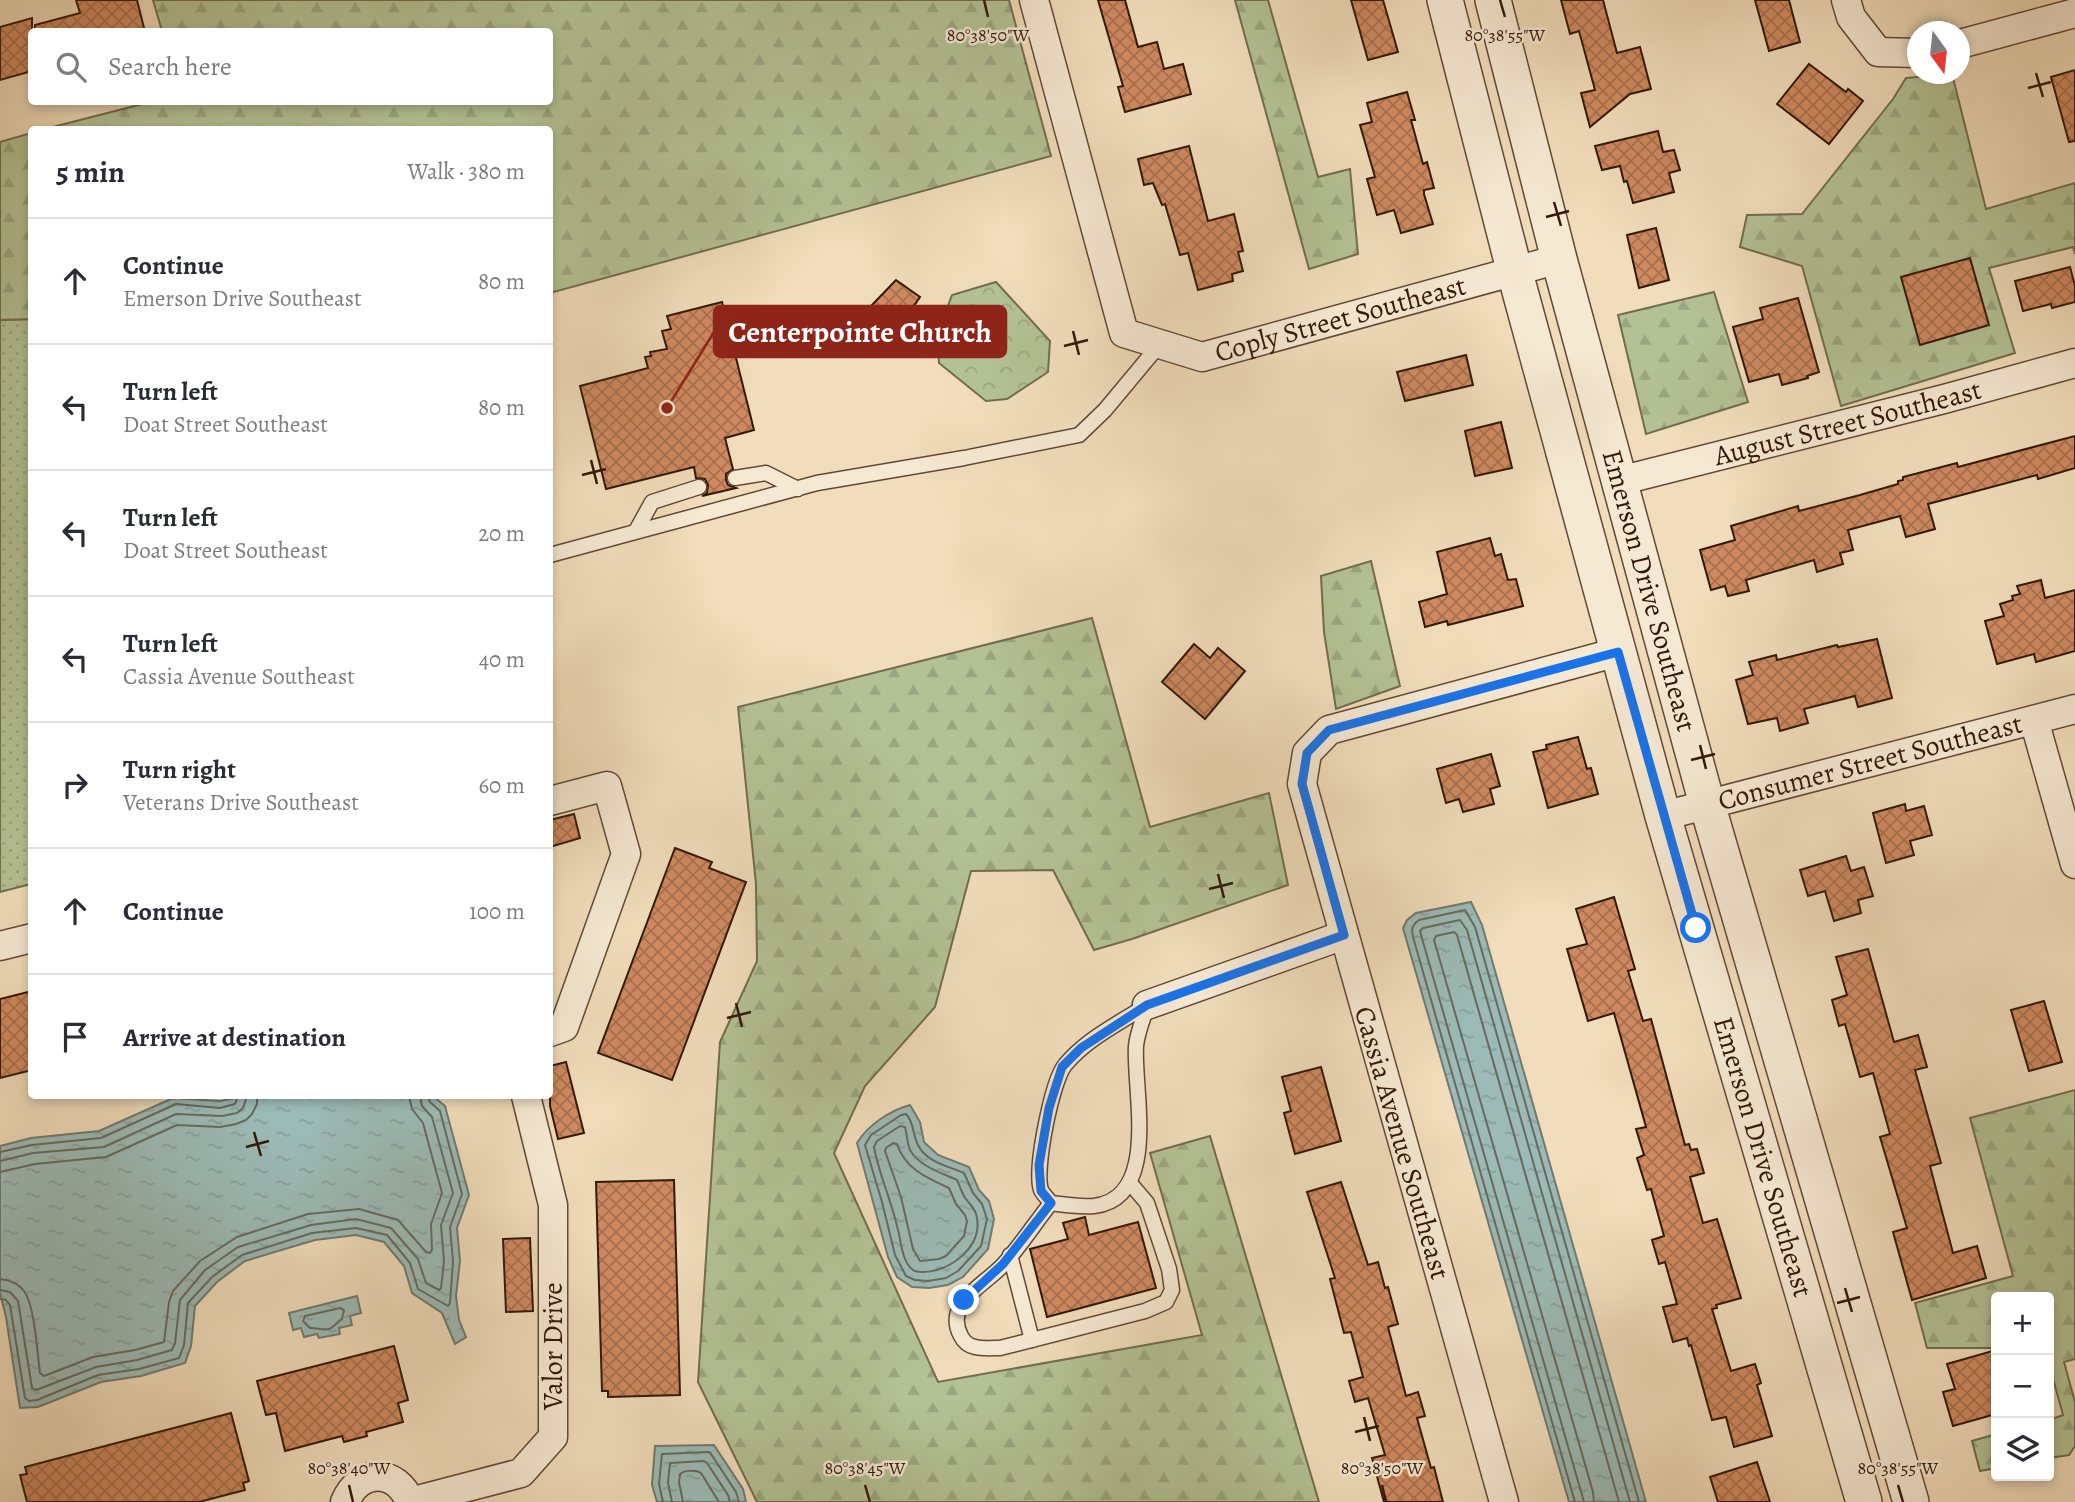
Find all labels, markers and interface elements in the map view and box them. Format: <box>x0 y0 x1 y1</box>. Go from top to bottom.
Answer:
north arrow <box>1907 21 1970 84</box>
text: 80°38'50"W <box>947 23 1030 47</box>
text: 80°38'55"W <box>1465 23 1546 47</box>
search box <box>28 28 553 105</box>
icon: search <box>52 48 90 86</box>
text: Search here <box>108 49 232 84</box>
text: 5 min <box>56 152 125 192</box>
text: Walk · 380 m <box>407 156 525 187</box>
text: Continue <box>123 248 224 283</box>
icon: ahead <box>56 262 94 300</box>
text: 80 m <box>478 266 525 297</box>
street label: Coply Street Southeast <box>1211 266 1470 372</box>
text: Emerson Drive Southeast <box>123 283 362 314</box>
callout: Centerpointe Church <box>714 306 1006 357</box>
text: Centerpointe Church <box>728 312 992 352</box>
street label: August Street Southeast <box>1709 371 1986 475</box>
text: Turn left <box>123 374 218 409</box>
icon: left <box>56 388 94 426</box>
text: 80 m <box>478 392 525 423</box>
text: Doat Street Southeast <box>123 409 328 440</box>
street label: Emerson Drive Southeast <box>1593 446 1705 736</box>
text: Turn left <box>123 500 218 535</box>
icon: left <box>56 514 94 552</box>
text: 20 m <box>478 518 525 549</box>
text: Doat Street Southeast <box>123 535 328 566</box>
text: Turn left <box>123 626 218 661</box>
icon: left <box>56 640 94 678</box>
text: 40 m <box>479 644 525 675</box>
text: Cassia Avenue Southeast <box>123 661 355 692</box>
street label: Consumer Street Southeast <box>1714 704 2026 820</box>
text: Turn right <box>123 752 236 787</box>
icon: right <box>56 766 94 804</box>
text: 60 m <box>478 770 525 801</box>
text: Veterans Drive Southeast <box>123 787 359 818</box>
icon: ahead <box>56 892 94 930</box>
text: Continue <box>123 894 224 929</box>
text: 100 m <box>469 896 525 927</box>
route start <box>1680 912 1711 943</box>
street label: Cassia Avenue Southeast <box>1345 1002 1459 1284</box>
street label: Emerson Drive Southeast <box>1704 1012 1822 1302</box>
icon: arrive <box>56 1018 94 1056</box>
text: Arrive at destination <box>123 1020 346 1055</box>
street label: Valor Drive <box>534 1282 572 1411</box>
route end <box>948 1284 979 1315</box>
map controls <box>1991 1292 2054 1481</box>
button: + <box>1991 1292 2054 1355</box>
button: − <box>1991 1355 2054 1418</box>
button: layers <box>1991 1418 2054 1481</box>
text: 80°38'40"W <box>307 1456 391 1480</box>
text: 80°38'45"W <box>824 1456 906 1480</box>
text: 80°38'50"W <box>1341 1456 1424 1480</box>
text: 80°38'55"W <box>1858 1456 1939 1480</box>

